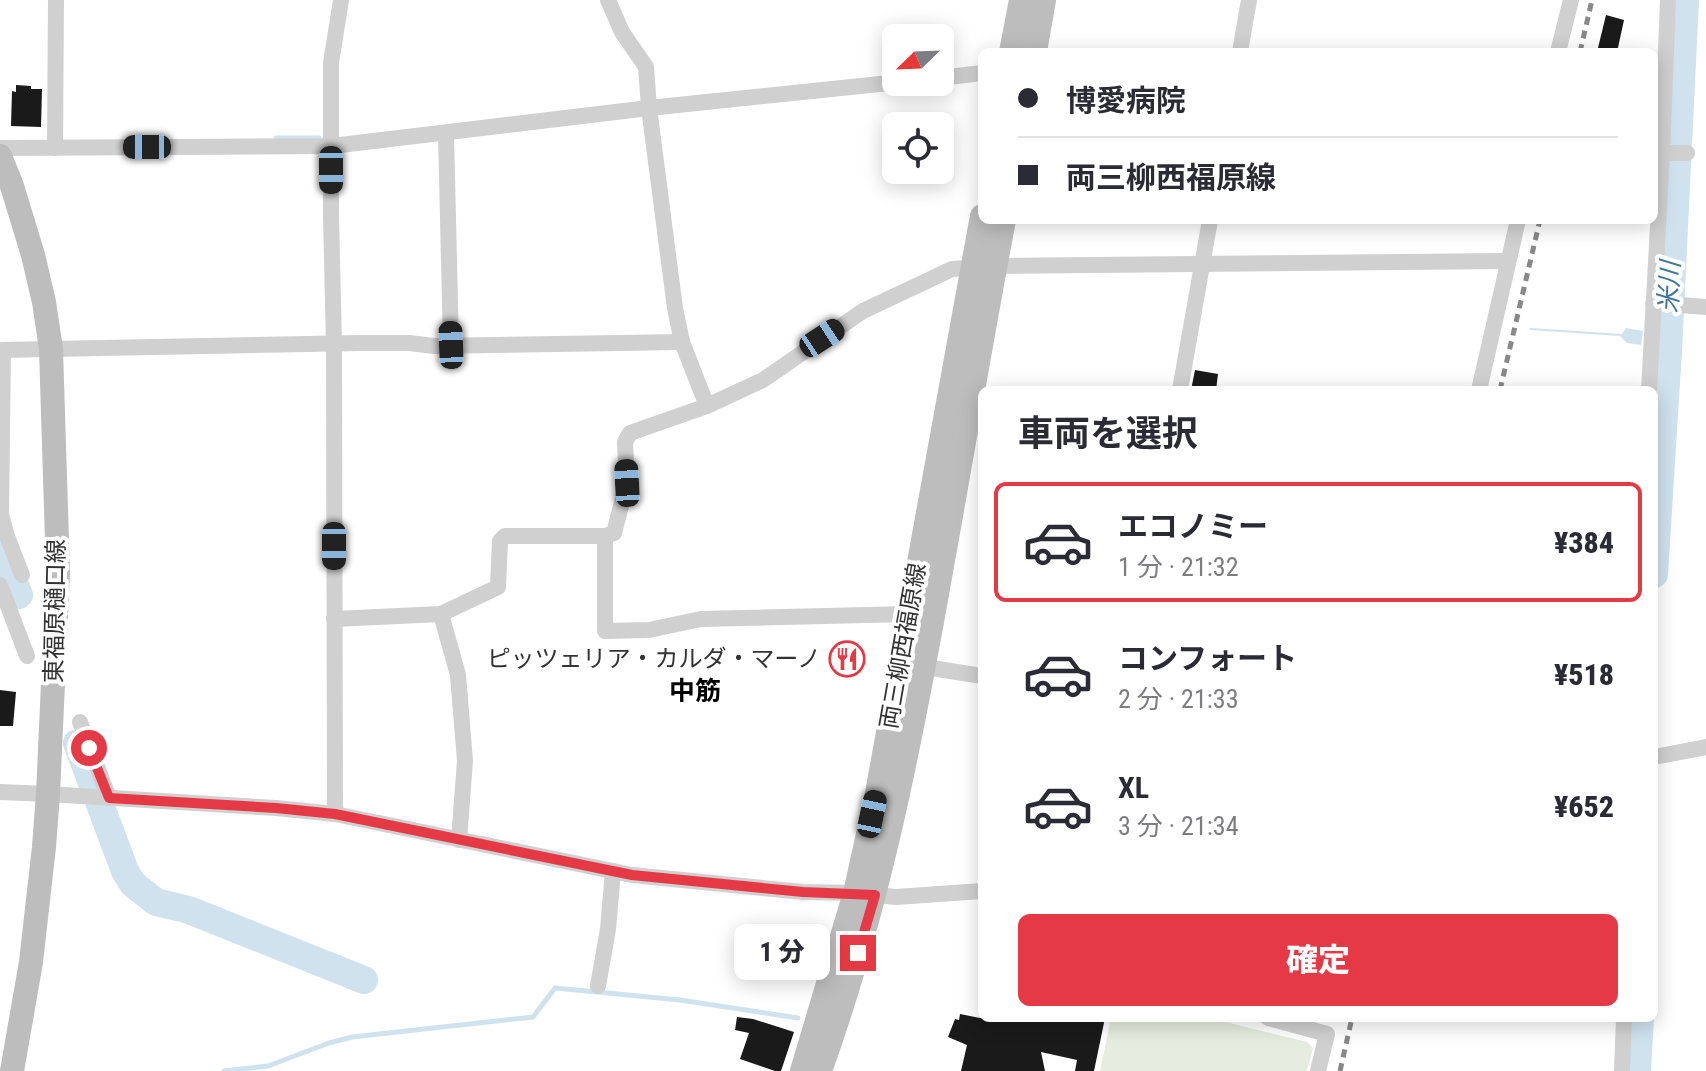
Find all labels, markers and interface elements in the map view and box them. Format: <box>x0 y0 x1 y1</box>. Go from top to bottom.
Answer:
north arrow <box>882 24 954 96</box>
map controls <box>882 24 954 184</box>
text: 博愛病院 <box>1066 83 1186 118</box>
button: locate <box>882 112 954 184</box>
car <box>123 135 171 159</box>
car <box>319 146 343 194</box>
text: 両三柳西福原線 <box>1066 160 1276 195</box>
water label: 米川 <box>1653 257 1685 314</box>
car <box>795 315 849 361</box>
car <box>438 321 464 369</box>
text: 車両を選択 <box>1018 413 1198 455</box>
car <box>614 458 640 508</box>
icon: car <box>1022 506 1094 578</box>
text: エコノミー <box>1118 509 1268 544</box>
car <box>322 522 346 570</box>
text: ¥384 <box>1554 525 1614 560</box>
street label: 東福原樋口線 <box>40 539 70 683</box>
text: 1 分 · 21:32 <box>1118 552 1238 582</box>
street label: 両三柳西福原線 <box>875 561 931 731</box>
icon: car <box>1022 638 1094 710</box>
restaurant icon: ピッツェリア・カルダ・マーノ <box>828 640 866 678</box>
text: コンフォート <box>1118 641 1297 676</box>
place label: ピッツェリア・カルダ・マーノ <box>486 645 821 673</box>
text: ¥518 <box>1554 657 1614 692</box>
district label: 中筋 <box>669 676 721 706</box>
text: 2 分 · 21:33 <box>1118 684 1238 714</box>
route start <box>71 730 107 766</box>
icon: car <box>1022 770 1094 842</box>
text: XL <box>1118 770 1149 805</box>
car <box>855 788 889 840</box>
text: ¥652 <box>1554 789 1614 824</box>
text: 3 分 · 21:34 <box>1118 811 1238 841</box>
button: 確定 <box>1018 914 1618 1006</box>
callout: 1 分 <box>734 925 830 981</box>
route end <box>840 935 876 971</box>
text: 1 分 <box>759 937 805 967</box>

